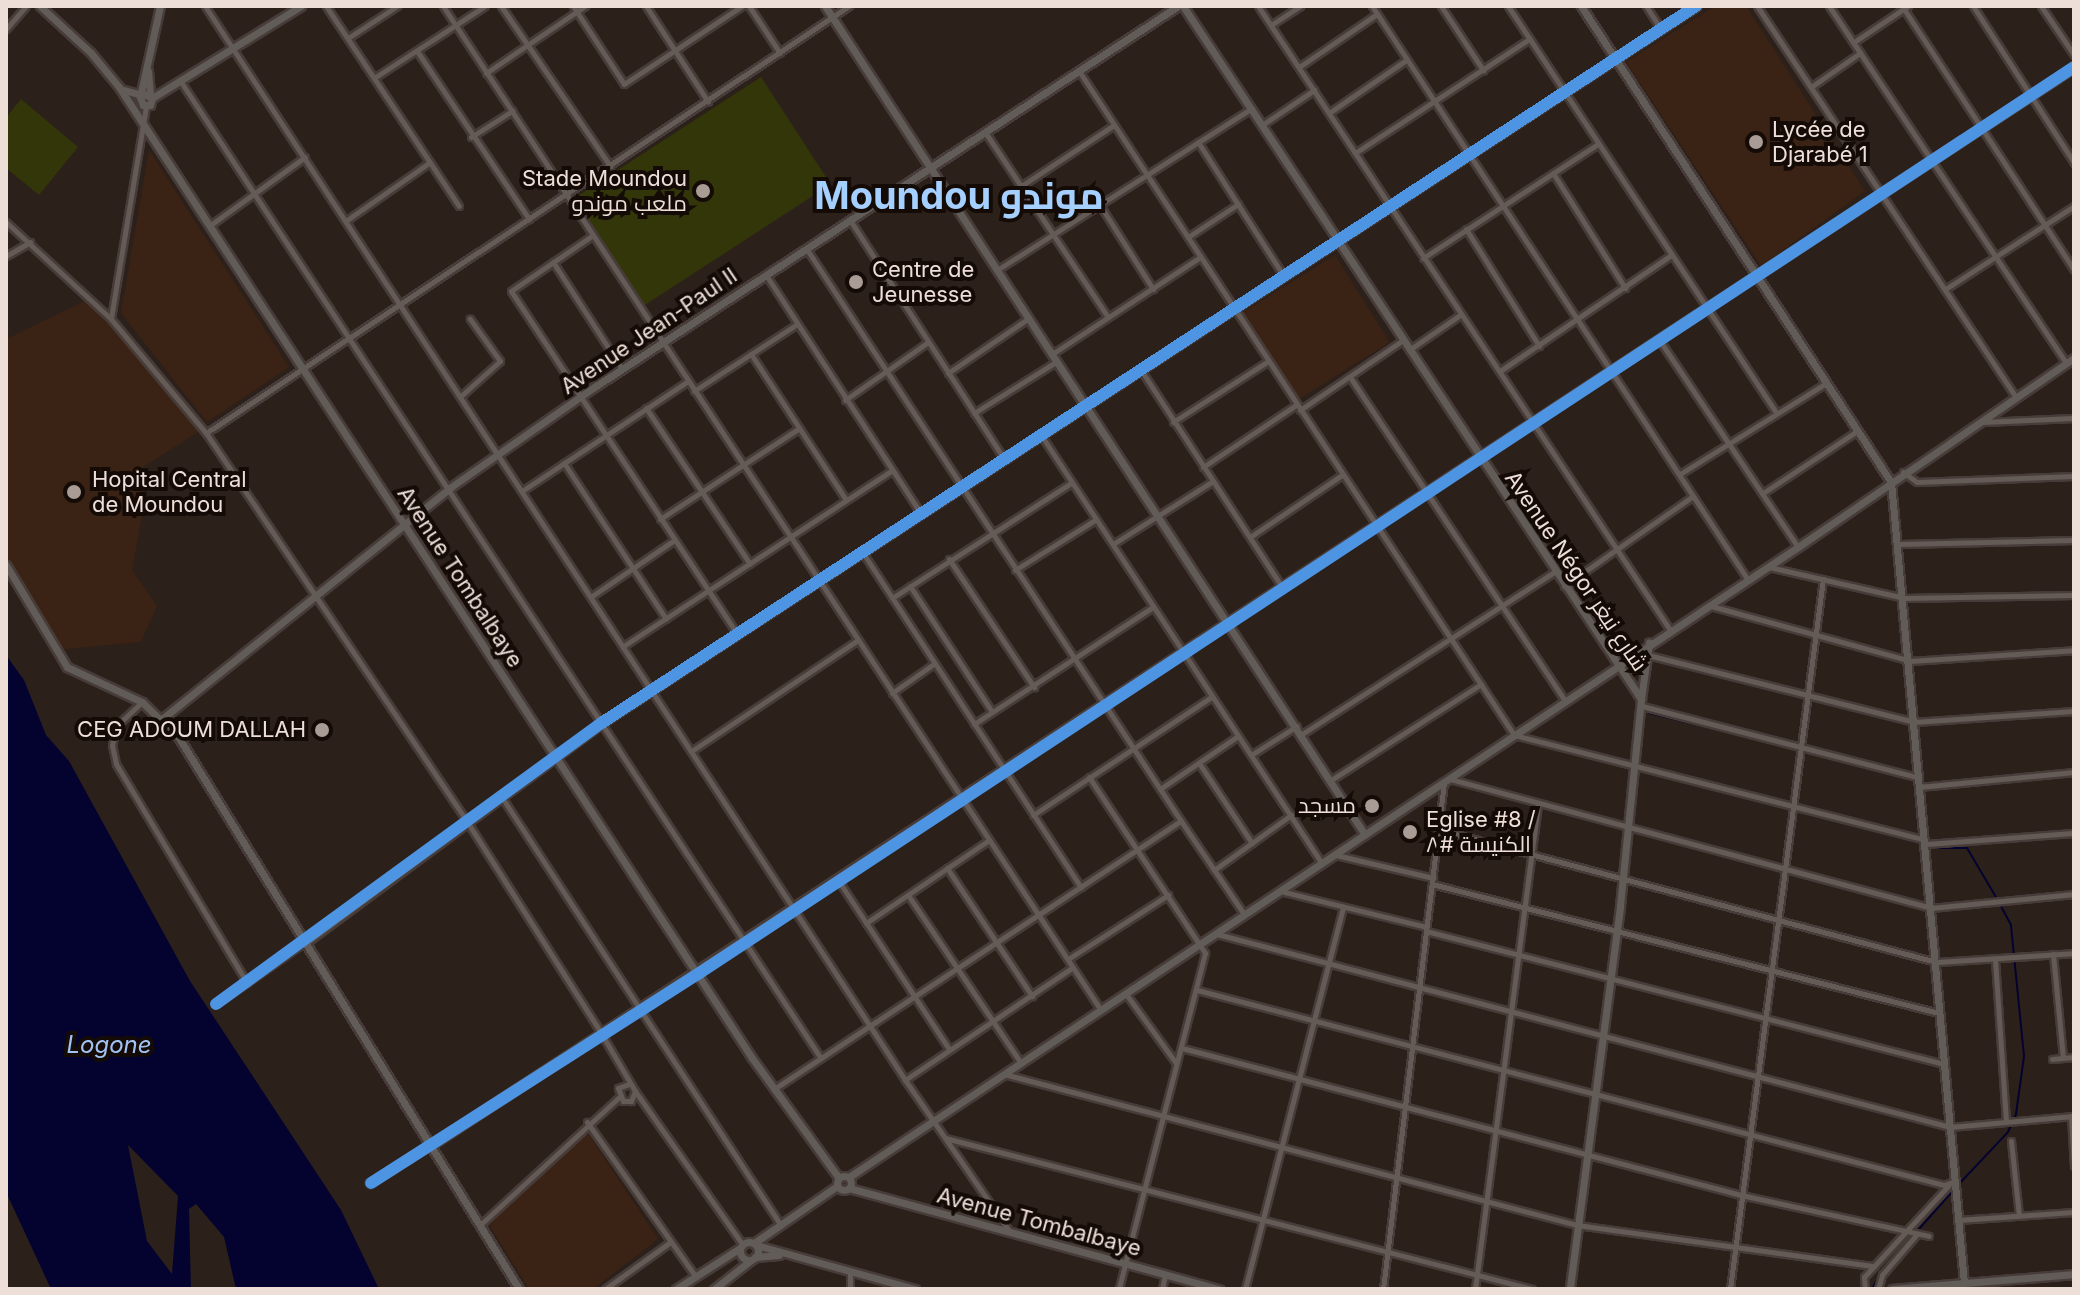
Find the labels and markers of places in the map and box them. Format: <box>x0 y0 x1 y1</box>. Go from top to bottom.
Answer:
place label: Lycée de Djarabé 1 <box>1772 116 1868 168</box>
marker: Lycée de Djarabé 1 <box>1747 133 1765 151</box>
place label: Stade Moundou ملعب موندو <box>522 165 687 216</box>
marker: Stade Moundou ملعب موندو <box>694 182 712 200</box>
place label: Centre de Jeunesse <box>872 256 974 308</box>
marker: Centre de Jeunesse <box>847 273 865 291</box>
place label: Hopital Central de Moundou <box>92 466 247 518</box>
marker: Hopital Central de Moundou <box>63 481 85 503</box>
place label: CEG ADOUM DALLAH <box>77 717 306 743</box>
marker: CEG ADOUM DALLAH <box>313 721 331 739</box>
place label: مسجد <box>1298 793 1356 819</box>
marker: مسجد <box>1363 797 1381 815</box>
place label: Eglise #8 / الكنيسة #٨ <box>1426 806 1536 858</box>
marker: Eglise #8 / الكنيسة #٨ <box>1401 823 1419 841</box>

